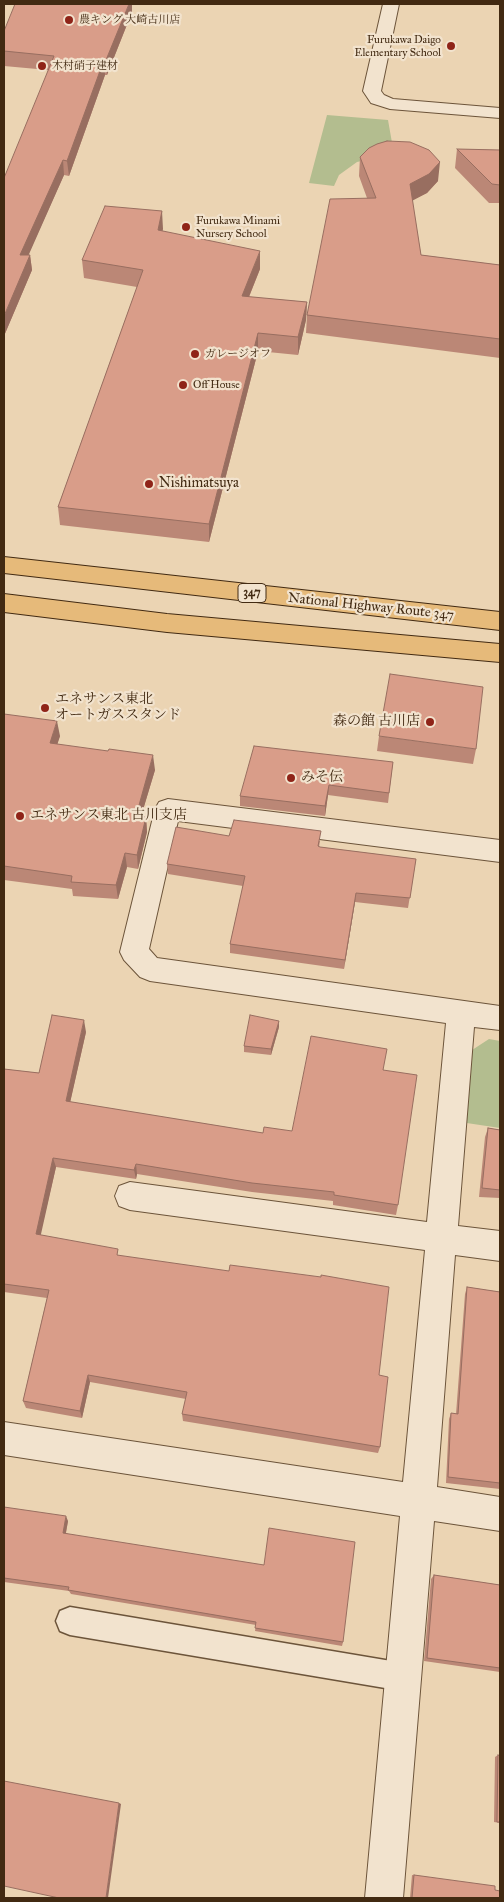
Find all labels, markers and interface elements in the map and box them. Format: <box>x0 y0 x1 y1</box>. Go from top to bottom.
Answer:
place label: 農キング 大崎古川店 <box>79 13 180 27</box>
marker: 農キング 大崎古川店 <box>63 14 75 26</box>
place label: Furukawa Daigo Elementary School <box>354 33 441 59</box>
marker: Furukawa Daigo Elementary School <box>445 40 457 52</box>
place label: 木村硝子建材 <box>52 59 118 73</box>
marker: 木村硝子建材 <box>36 60 48 72</box>
place label: Furukawa Minami Nursery School <box>196 214 280 240</box>
marker: Furukawa Minami Nursery School <box>180 221 192 233</box>
place label: ガレージオフ <box>205 347 271 361</box>
marker: ガレージオフ <box>189 348 201 360</box>
place label: Off House <box>193 378 240 392</box>
marker: Off House <box>177 379 189 391</box>
place label: Nishimatsuya <box>159 476 239 492</box>
marker: Nishimatsuya <box>143 478 155 490</box>
road number: 347 <box>238 584 266 602</box>
street label: National Highway Route 347 <box>287 590 455 624</box>
place label: エネサンス東北 オートガススタンド <box>55 692 181 724</box>
marker: エネサンス東北 オートガススタンド <box>39 702 51 714</box>
place label: 森の館 古川店 <box>333 714 420 730</box>
marker: 森の館 古川店 <box>424 716 436 728</box>
place label: みそ伝 <box>301 770 343 786</box>
marker: みそ伝 <box>285 772 297 784</box>
place label: エネサンス東北 古川支店 <box>30 808 187 824</box>
marker: エネサンス東北 古川支店 <box>14 810 26 822</box>

